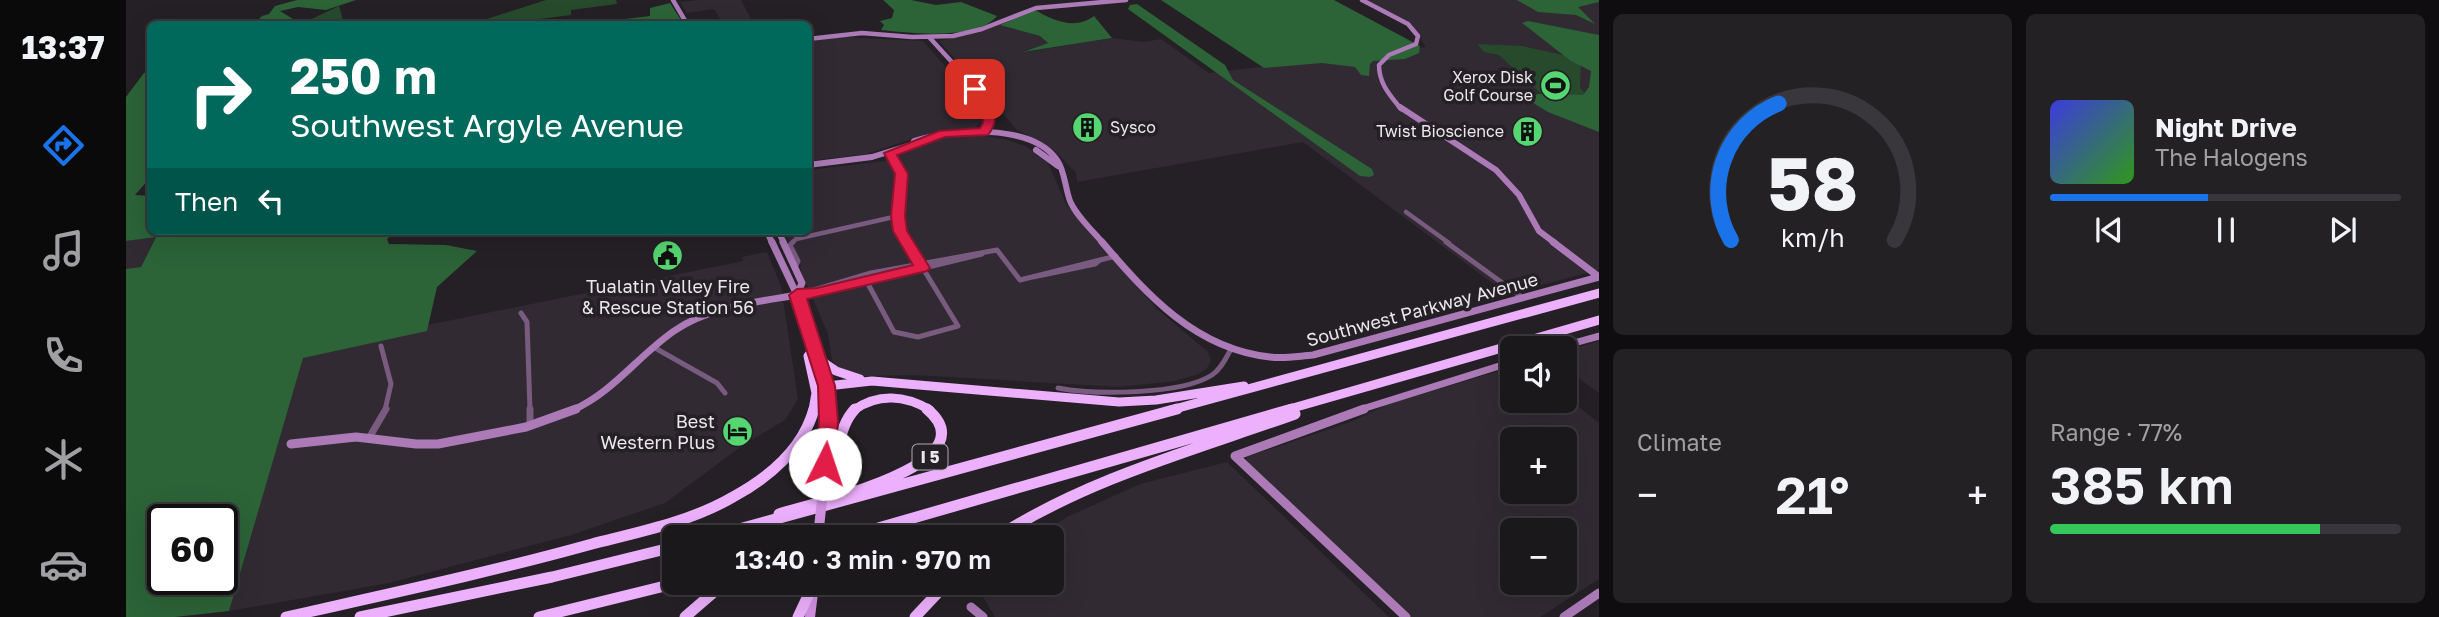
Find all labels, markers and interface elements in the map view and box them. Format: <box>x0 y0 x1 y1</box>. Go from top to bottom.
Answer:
text: 13:37 <box>21 28 105 66</box>
text: 250 m <box>290 46 437 105</box>
icon: right <box>175 49 266 140</box>
pin <box>945 59 1005 119</box>
place label: Xerox Disk Golf Course <box>1443 67 1533 105</box>
sports icon: Xerox Disk Golf Course <box>1539 69 1573 103</box>
icon: arrive <box>956 70 994 108</box>
text: Southwest Argyle Avenue <box>290 106 684 144</box>
building icon: Sysco <box>1070 110 1104 144</box>
text: Night Drive <box>2155 112 2297 143</box>
building icon: Twist Bioscience <box>1510 114 1544 148</box>
place label: Sysco <box>1110 117 1156 137</box>
icon: directions <box>39 121 88 170</box>
place label: Twist Bioscience <box>1376 121 1504 141</box>
text: 58 <box>1767 140 1858 227</box>
text: The Halogens <box>2155 143 2308 171</box>
icon: left <box>252 182 290 220</box>
text: Then <box>175 186 238 217</box>
icon: previous <box>2090 211 2128 249</box>
icon: pause <box>2207 211 2245 249</box>
icon: next <box>2324 211 2362 249</box>
text: km/h <box>1781 222 1844 253</box>
icon: music <box>39 226 88 275</box>
public building icon: Tualatin Valley Fire & Rescue Station 56 <box>651 239 685 273</box>
street label: Southwest Parkway Avenue <box>1304 267 1540 351</box>
place label: Tualatin Valley Fire & Rescue Station 56 <box>582 275 754 318</box>
icon: phone <box>39 331 88 380</box>
map controls <box>1500 336 1577 595</box>
button: sound <box>1500 336 1577 413</box>
place label: Best Western Plus <box>600 410 715 453</box>
hotel icon: Best Western Plus <box>721 414 755 448</box>
text: Range · 77% <box>2050 418 2182 446</box>
position arrow <box>788 427 862 501</box>
button: + <box>1500 427 1577 504</box>
text: Climate <box>1637 428 1722 456</box>
icon: climate <box>39 435 88 484</box>
road number: I 5 <box>912 445 948 470</box>
text: 385 km <box>2050 453 2234 515</box>
text: 21° <box>1776 463 1849 525</box>
text: − <box>1637 472 1658 517</box>
text: + <box>1967 472 1988 517</box>
speed limit sign: 60 <box>147 504 238 595</box>
button: − <box>1500 518 1577 595</box>
icon: car <box>39 540 88 589</box>
text: 13:40 · 3 min · 970 m <box>735 544 991 575</box>

